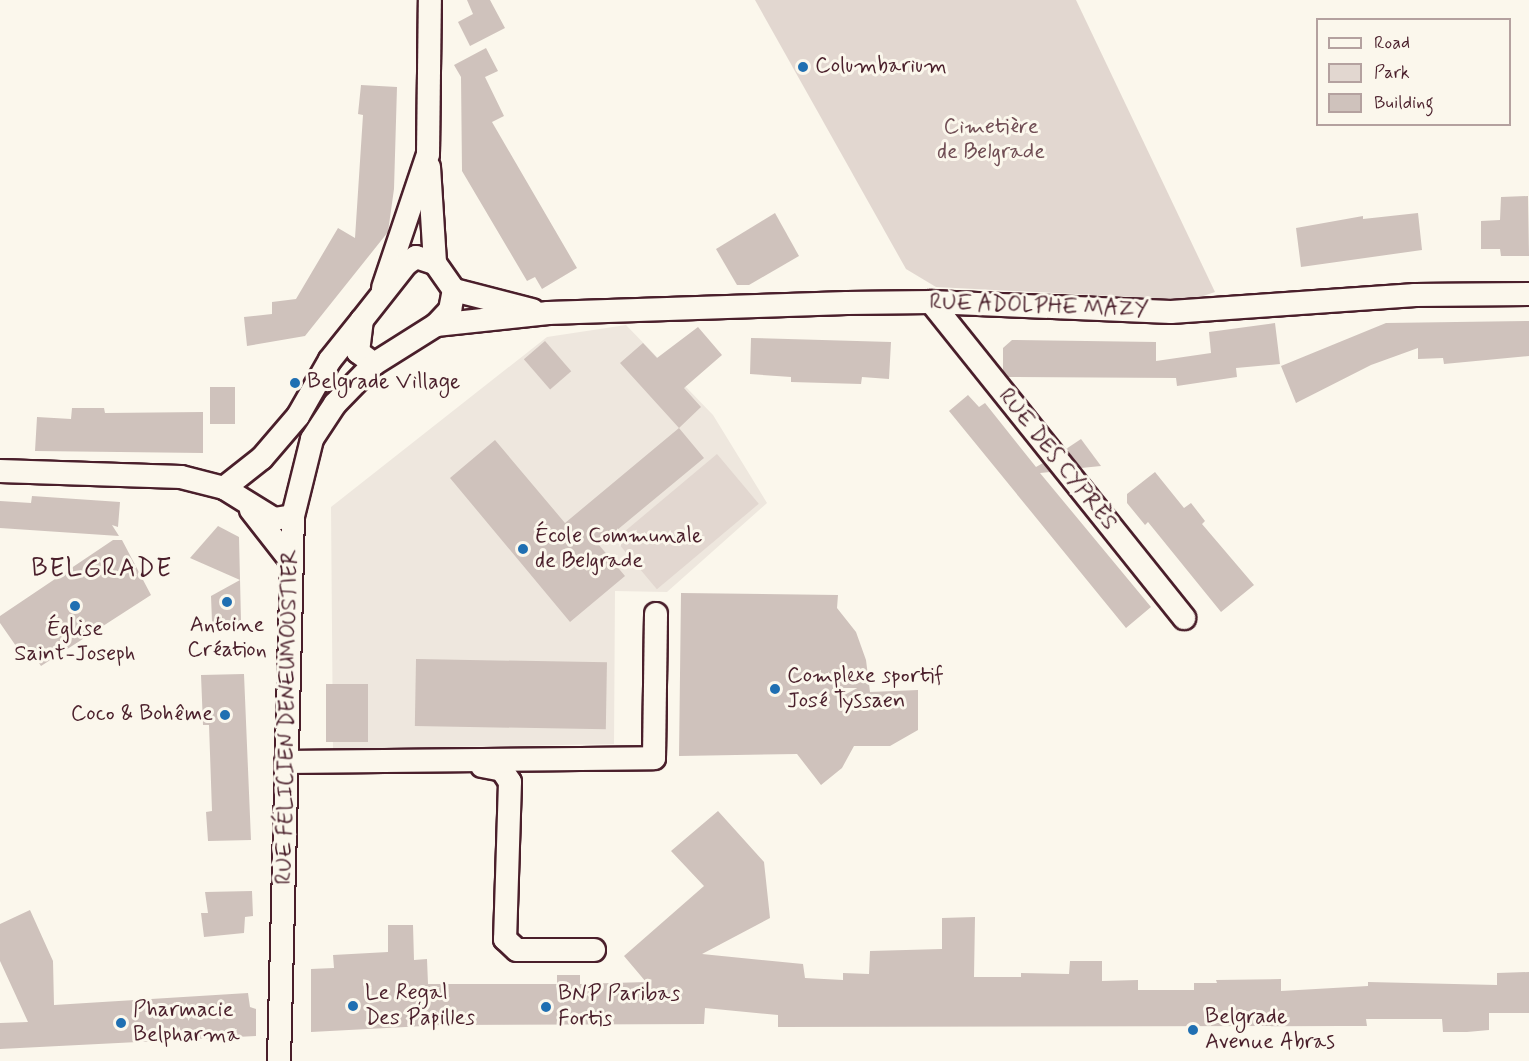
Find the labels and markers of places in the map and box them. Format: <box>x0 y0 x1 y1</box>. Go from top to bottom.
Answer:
place label: Columbarium <box>815 54 947 80</box>
marker: Columbarium <box>796 60 810 74</box>
place label: Belgrade Village <box>307 370 455 396</box>
marker: Belgrade Village <box>288 376 302 390</box>
place label: École Communale de Belgrade <box>535 523 706 574</box>
marker: École Communale de Belgrade <box>516 542 530 556</box>
marker: Antoine Création <box>220 595 234 609</box>
marker: Église Saint-Joseph <box>68 599 82 613</box>
place label: Antoine Création <box>187 612 267 664</box>
place label: Église Saint-Joseph <box>14 616 136 668</box>
place label: Complexe sportif José Tyssaen <box>787 663 944 714</box>
marker: Complexe sportif José Tyssaen <box>768 682 782 696</box>
place label: Coco & Bohême <box>71 702 213 728</box>
marker: Coco & Bohême <box>218 708 232 722</box>
place label: Le Regal Des Papilles <box>365 980 474 1032</box>
place label: BNP Paribas Fortis <box>558 981 680 1032</box>
place label: Pharmacie Belpharma <box>133 997 240 1048</box>
marker: Le Regal Des Papilles <box>346 999 360 1013</box>
marker: BNP Paribas Fortis <box>539 1000 553 1014</box>
place label: Belgrade Avenue Abras <box>1205 1004 1333 1056</box>
marker: Pharmacie Belpharma <box>114 1016 128 1030</box>
marker: Belgrade Avenue Abras <box>1186 1023 1200 1037</box>

